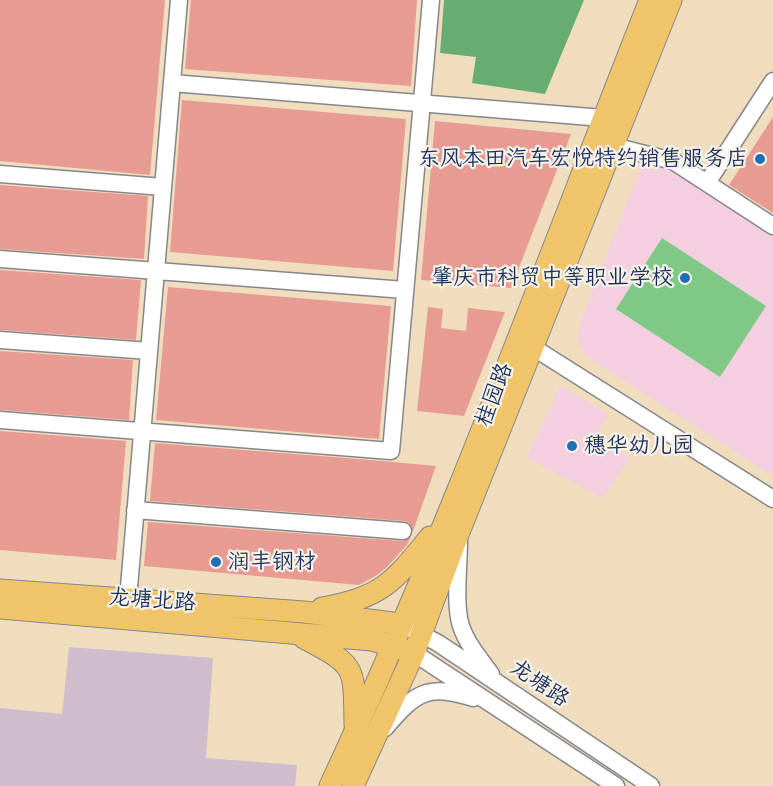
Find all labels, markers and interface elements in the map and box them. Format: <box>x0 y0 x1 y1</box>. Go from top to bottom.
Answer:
place label: 东风本田汽车宏悦特约销售服务店 <box>418 146 748 172</box>
marker: 东风本田汽车宏悦特约销售服务店 <box>753 152 767 166</box>
place label: 肇庆市科贸中等职业学校 <box>431 265 673 291</box>
marker: 肇庆市科贸中等职业学校 <box>678 271 692 285</box>
street label: 桂园路 <box>471 359 519 431</box>
place label: 穗华幼儿园 <box>584 433 694 459</box>
marker: 穗华幼儿园 <box>565 439 579 453</box>
place label: 润丰钢材 <box>228 549 316 575</box>
marker: 润丰钢材 <box>209 555 223 569</box>
street label: 龙塘北路 <box>107 585 197 617</box>
street label: 龙塘路 <box>504 655 574 713</box>

